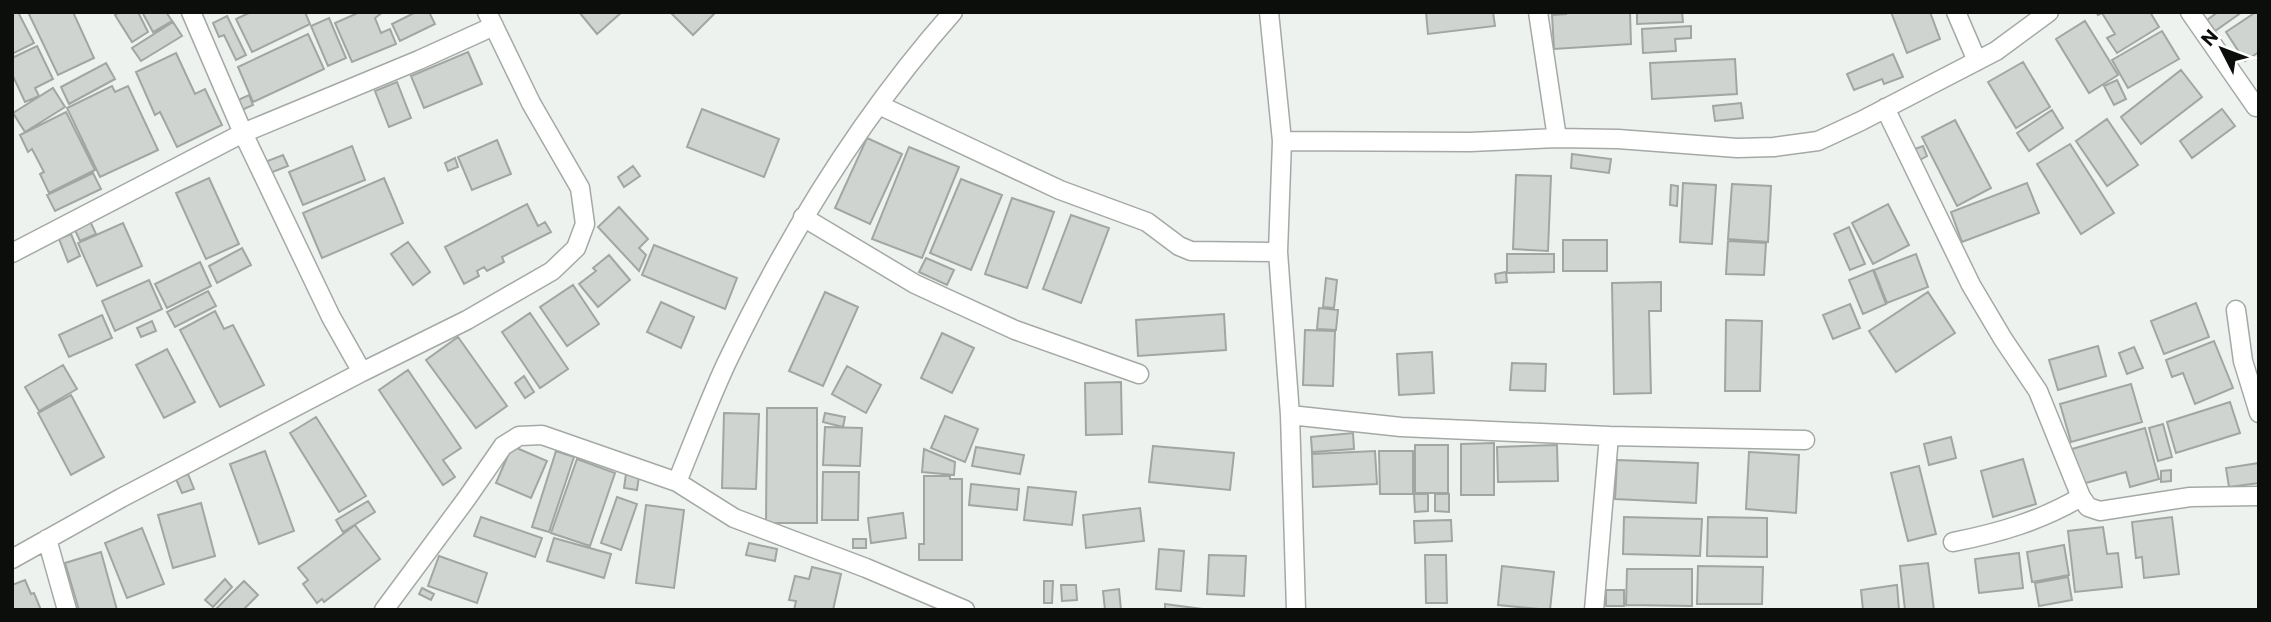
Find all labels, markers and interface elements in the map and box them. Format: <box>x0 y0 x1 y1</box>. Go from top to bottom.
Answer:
north arrow <box>2187 14 2257 84</box>
text: N <box>2196 24 2222 50</box>

